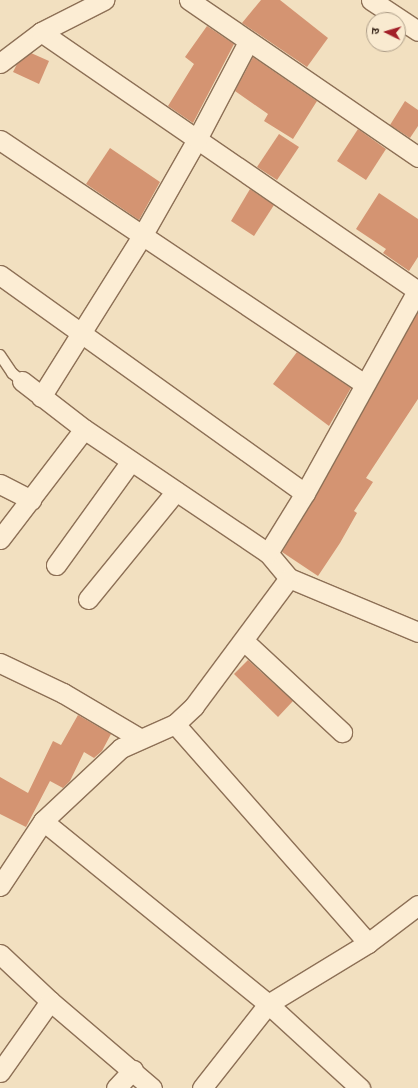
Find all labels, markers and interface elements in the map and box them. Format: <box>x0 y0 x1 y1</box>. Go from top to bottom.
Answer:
north arrow <box>366 12 406 52</box>
text: उ <box>369 27 381 35</box>

